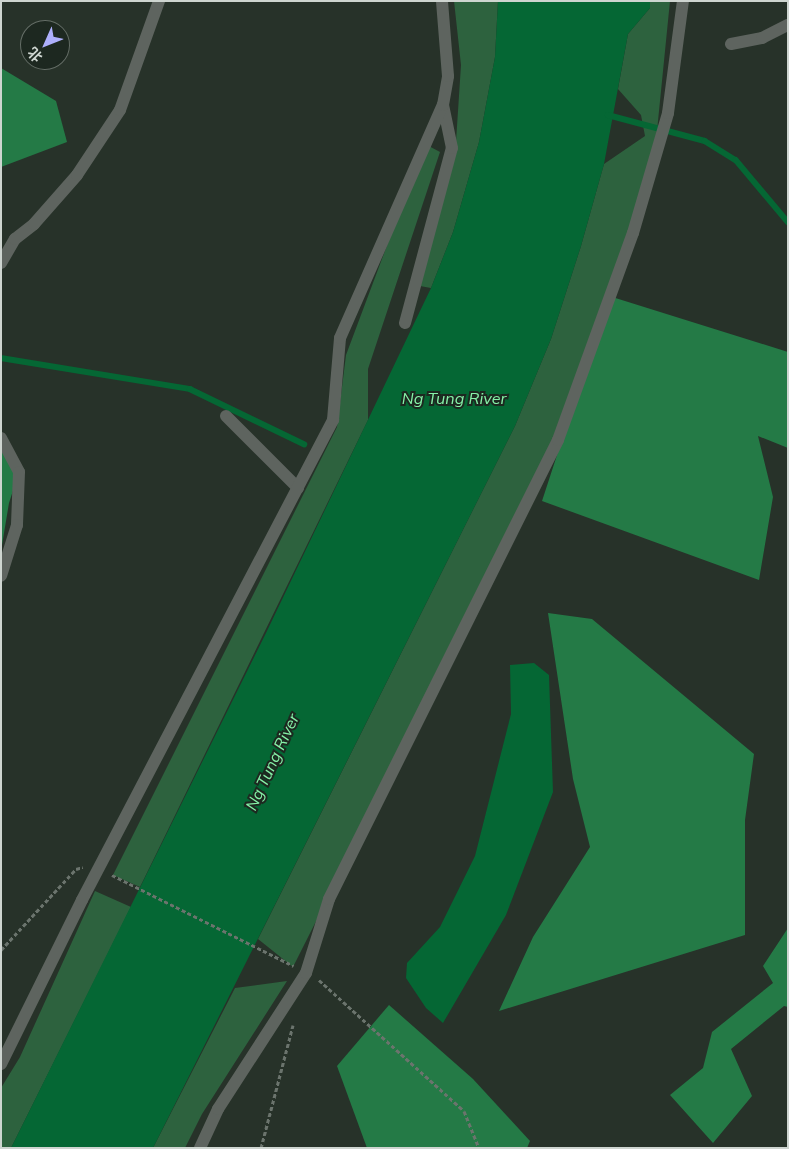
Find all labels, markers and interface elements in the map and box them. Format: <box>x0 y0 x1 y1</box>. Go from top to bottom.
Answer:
north arrow <box>20 20 70 70</box>
text: 北 <box>24 43 46 66</box>
water label: Ng Tung River <box>402 388 506 408</box>
water label: Ng Tung River <box>241 711 303 813</box>

